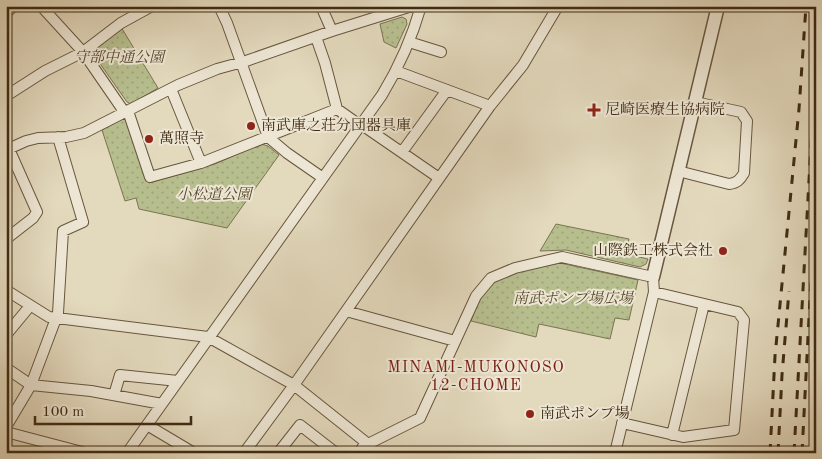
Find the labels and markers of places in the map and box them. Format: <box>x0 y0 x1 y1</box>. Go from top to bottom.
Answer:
place label: 尼崎医療生協病院 <box>605 101 725 118</box>
marker: 尼崎医療生協病院 <box>587 103 601 117</box>
place label: 南武庫之荘分団器具庫 <box>261 117 411 134</box>
marker: 南武庫之荘分団器具庫 <box>245 120 257 132</box>
place label: 萬照寺 <box>159 130 204 147</box>
marker: 萬照寺 <box>143 133 155 145</box>
place label: 山際鉄工株式会社 <box>593 242 713 259</box>
marker: 山際鉄工株式会社 <box>717 245 729 257</box>
place label: 南武ポンプ場 <box>540 405 630 422</box>
marker: 南武ポンプ場 <box>524 408 536 420</box>

